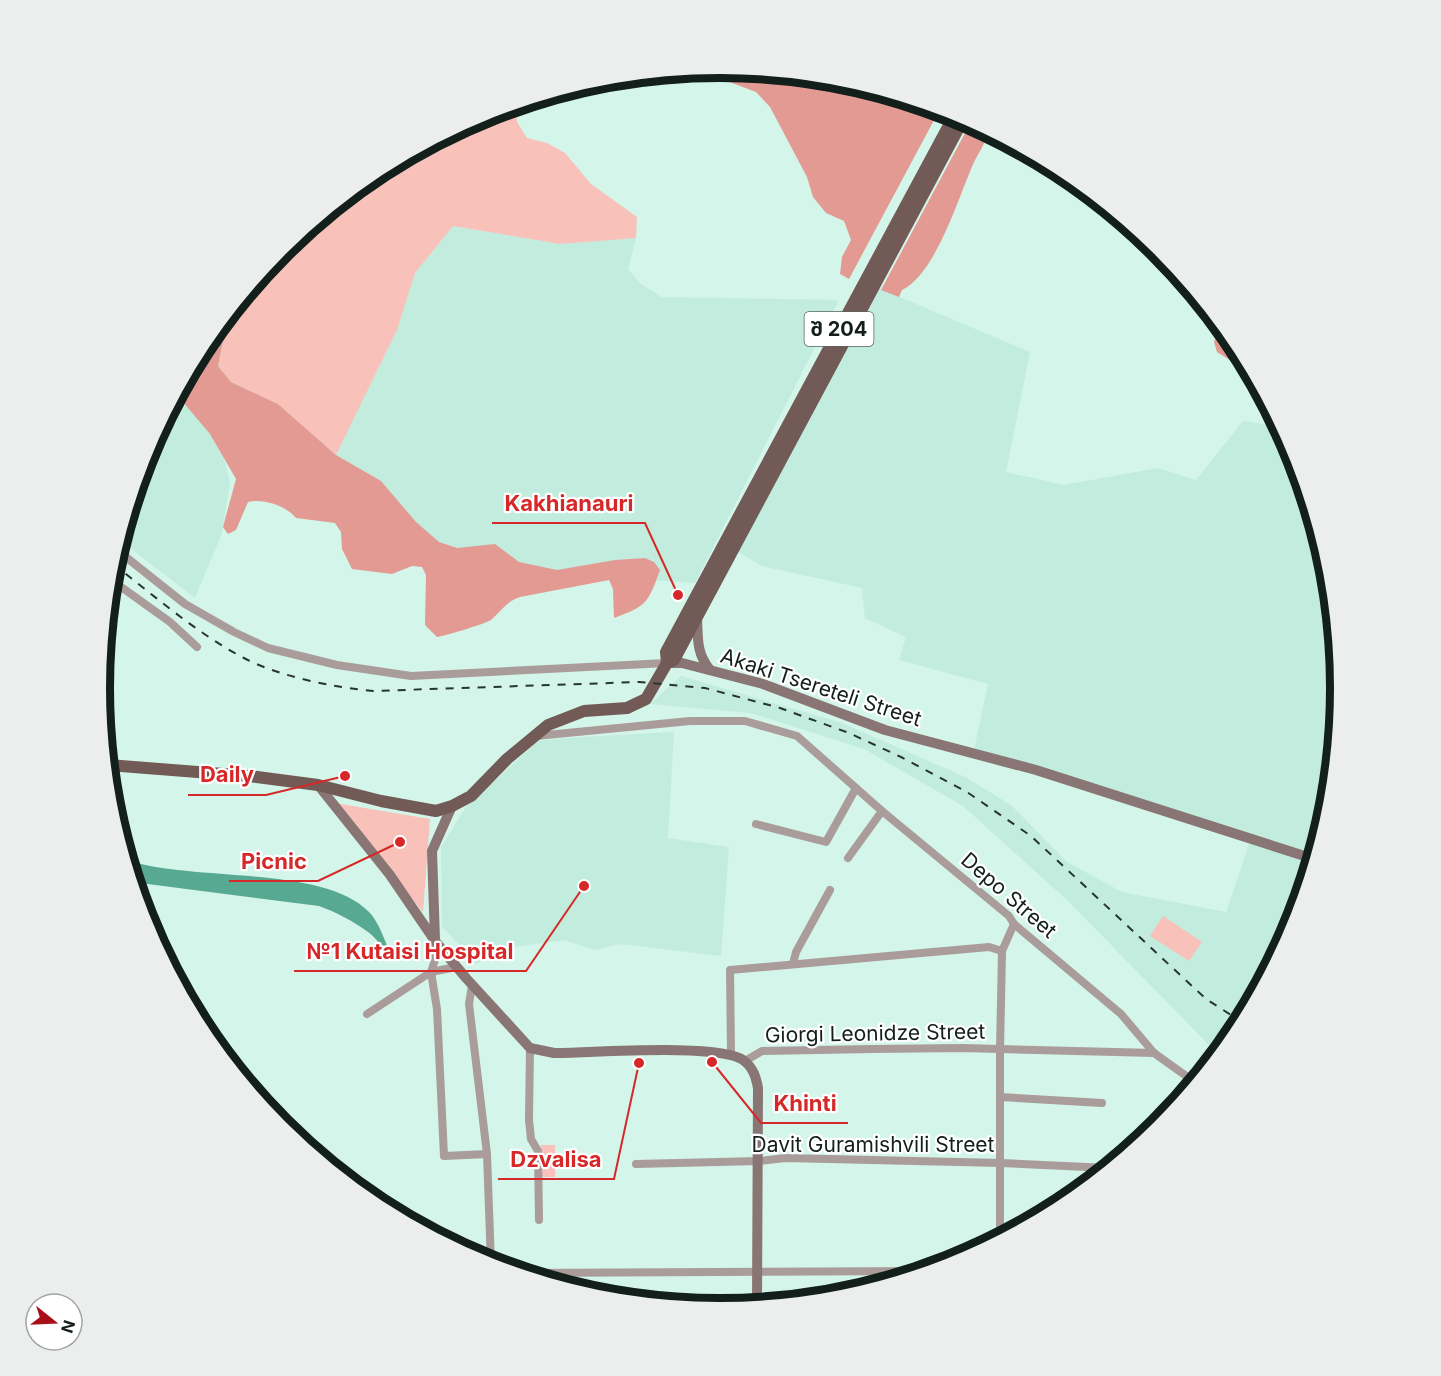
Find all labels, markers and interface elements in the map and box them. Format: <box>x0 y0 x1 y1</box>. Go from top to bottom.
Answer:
road number: შ 204 <box>804 312 874 346</box>
callout: Kakhianauri <box>492 483 645 523</box>
text: Kakhianauri <box>504 490 634 516</box>
street label: Akaki Tsereteli Street <box>717 643 925 731</box>
callout: Daily <box>188 755 266 795</box>
text: Daily <box>200 761 254 787</box>
callout: Picnic <box>229 841 318 881</box>
street label: Depo Street <box>956 847 1062 943</box>
text: Picnic <box>241 848 307 874</box>
callout: №1 Kutaisi Hospital <box>294 931 526 971</box>
text: №1 Kutaisi Hospital <box>306 938 514 964</box>
street label: Giorgi Leonidze Street <box>765 1019 986 1047</box>
callout: Khinti <box>761 1083 848 1123</box>
text: Khinti <box>773 1090 837 1116</box>
street label: Davit Guramishvili Street <box>752 1132 995 1157</box>
callout: Dzvalisa <box>498 1139 614 1179</box>
text: Dzvalisa <box>510 1146 602 1172</box>
north arrow <box>24 1292 84 1352</box>
text: N <box>57 1318 80 1336</box>

